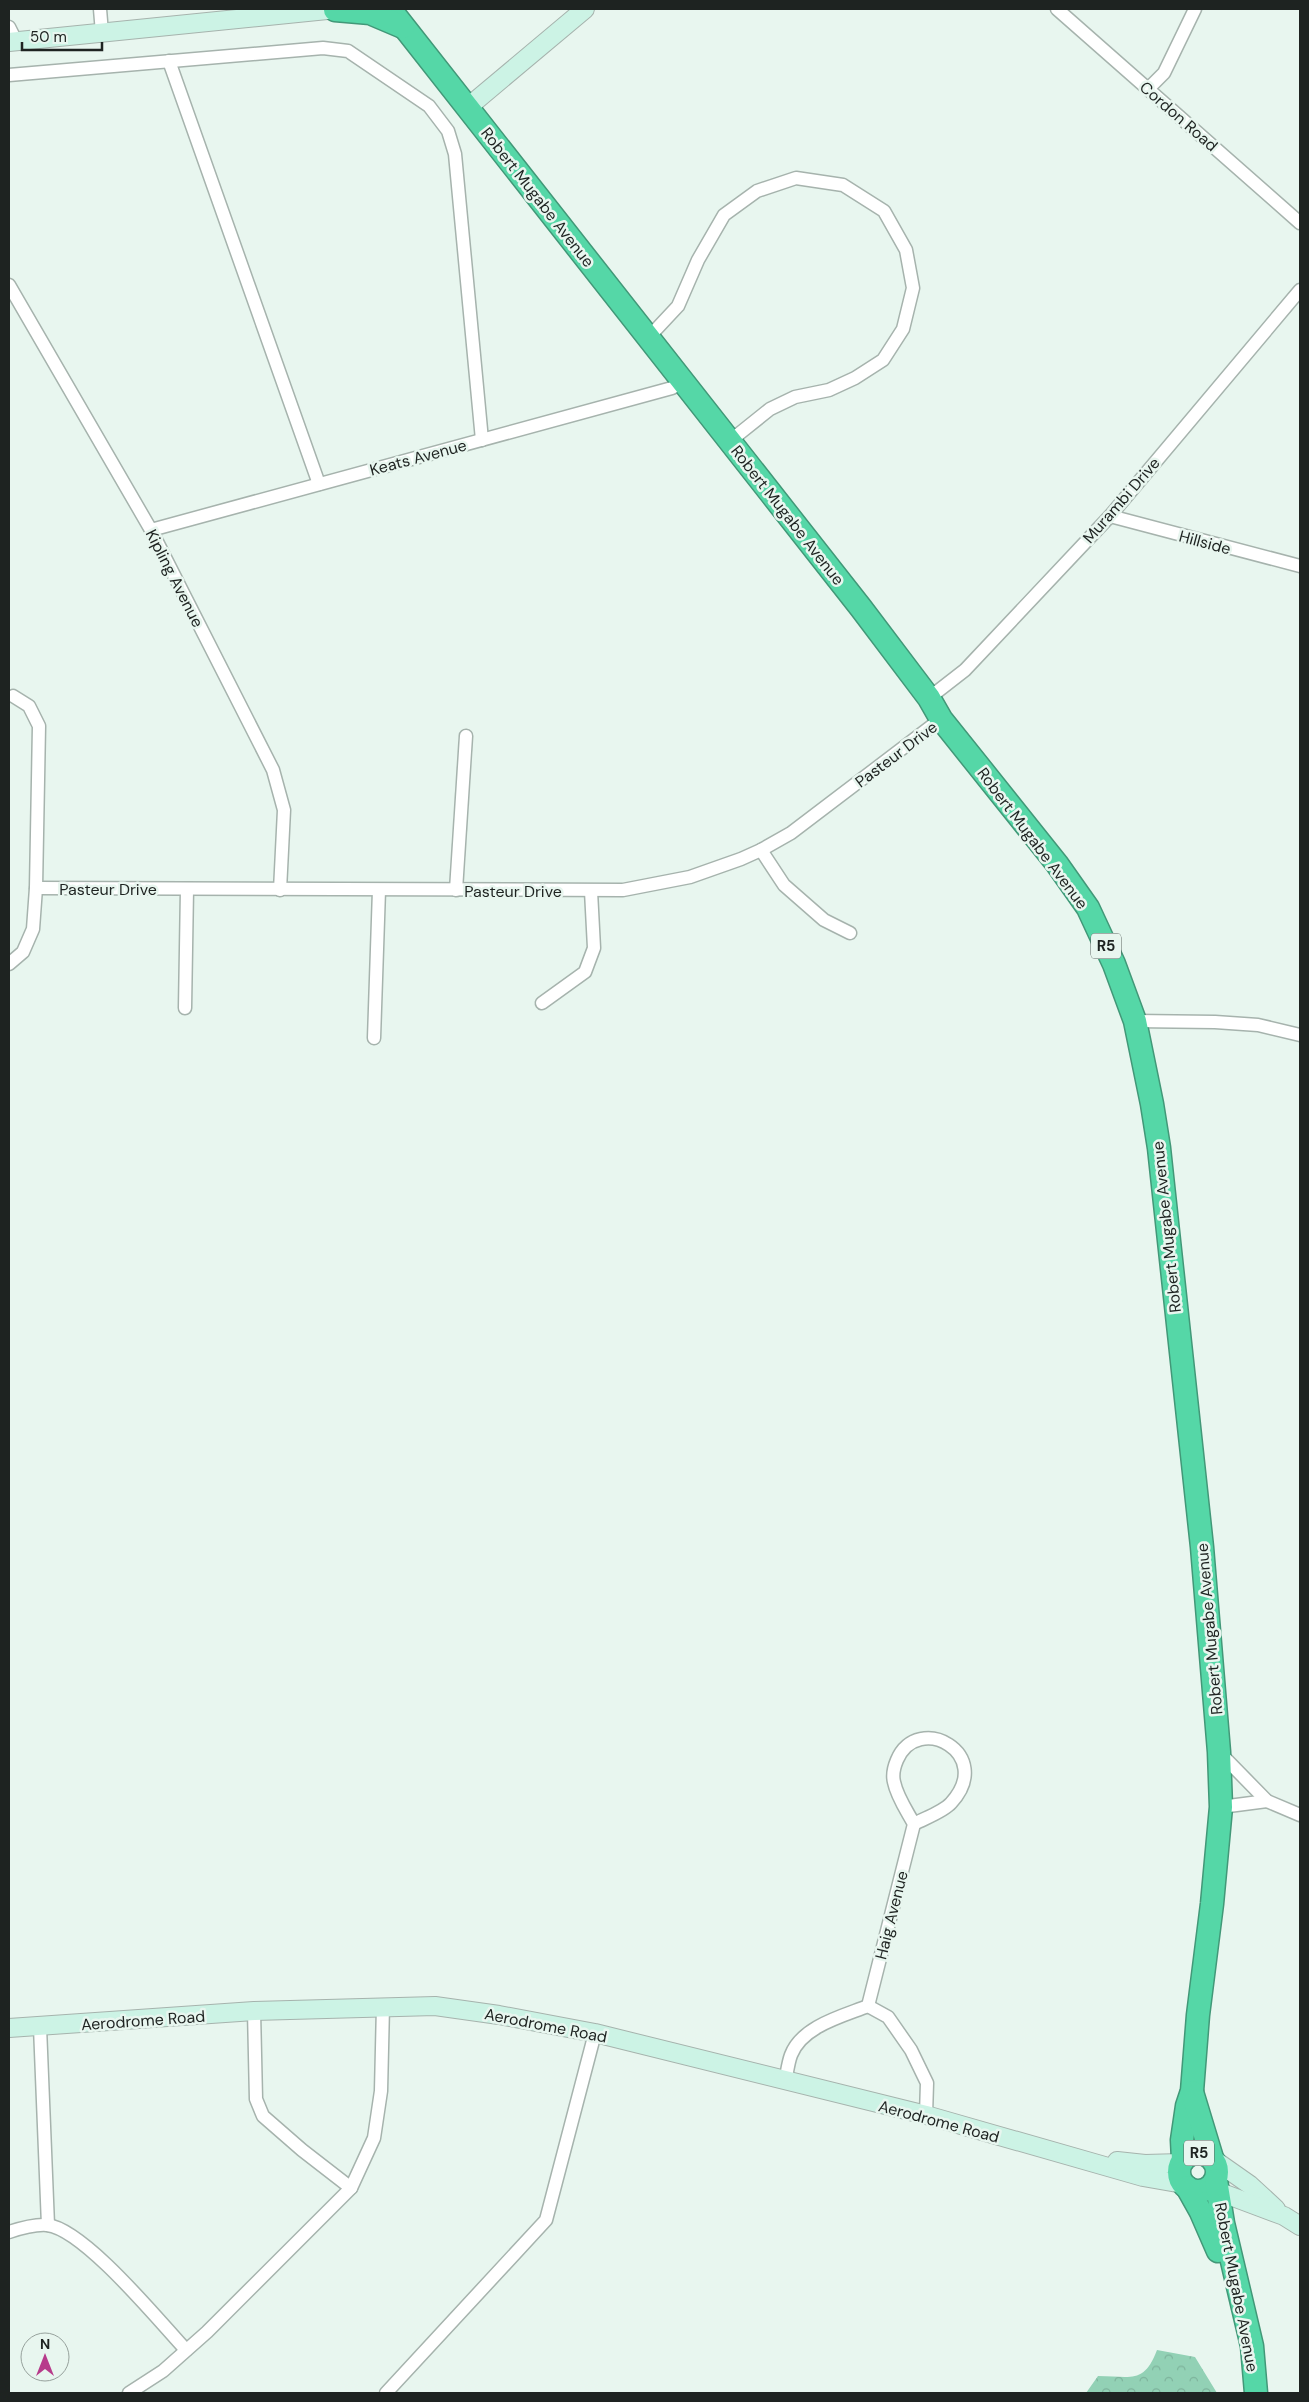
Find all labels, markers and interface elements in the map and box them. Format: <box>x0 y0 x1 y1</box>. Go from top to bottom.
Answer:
scale bar <box>22 20 102 52</box>
text: 50 m <box>30 27 67 47</box>
street label: Cordon Road <box>1135 77 1222 156</box>
street label: Robert Mugabe Avenue <box>476 123 599 272</box>
street label: Keats Avenue <box>367 434 469 480</box>
street label: Robert Mugabe Avenue <box>726 441 849 590</box>
street label: Murambi Drive <box>1078 453 1165 548</box>
street label: Hillside <box>1177 525 1233 559</box>
street label: Kipling Avenue <box>141 526 208 631</box>
street label: Pasteur Drive <box>851 717 942 792</box>
street label: Robert Mugabe Avenue <box>972 763 1093 913</box>
street label: Pasteur Drive <box>59 879 157 900</box>
street label: Pasteur Drive <box>464 881 562 902</box>
road number: R5 <box>1091 934 1121 958</box>
street label: Robert Mugabe Avenue <box>1147 1140 1186 1314</box>
street label: Robert Mugabe Avenue <box>1192 1542 1227 1716</box>
street label: Haig Avenue <box>870 1868 913 1962</box>
street label: Aerodrome Road <box>483 2003 609 2048</box>
street label: Aerodrome Road <box>80 2006 206 2035</box>
street label: Aerodrome Road <box>876 2095 1002 2148</box>
road number: R5 <box>1184 2140 1214 2166</box>
street label: Robert Mugabe Avenue <box>1210 2201 1263 2374</box>
north arrow <box>20 2332 70 2382</box>
text: N <box>40 2335 50 2353</box>

